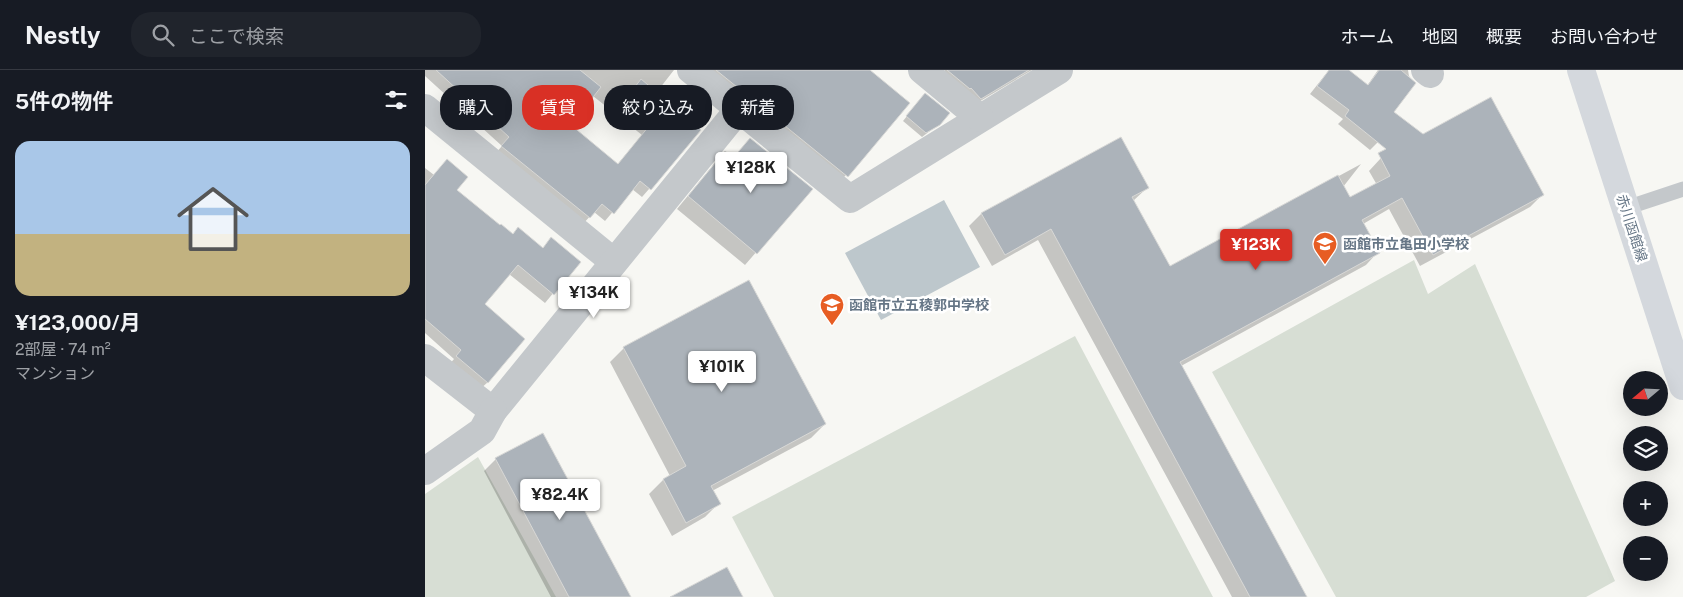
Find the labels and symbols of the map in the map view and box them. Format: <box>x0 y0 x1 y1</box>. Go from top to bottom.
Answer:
pin: ¥128K <box>716 152 786 194</box>
street label: 赤川函館線 <box>1614 192 1650 264</box>
pin: ¥123K <box>1221 228 1291 271</box>
school or university icon: 函館市立亀田小学校 <box>1312 231 1338 265</box>
place label: 函館市立亀田小学校 <box>1343 236 1469 252</box>
pin: ¥134K <box>559 276 629 319</box>
school or university icon: 函館市立五稜郭中学校 <box>819 292 845 326</box>
place label: 函館市立五稜郭中学校 <box>849 297 989 313</box>
pin: ¥101K <box>687 350 757 393</box>
north arrow <box>1623 371 1667 416</box>
pin: ¥82.4K <box>519 478 601 521</box>

